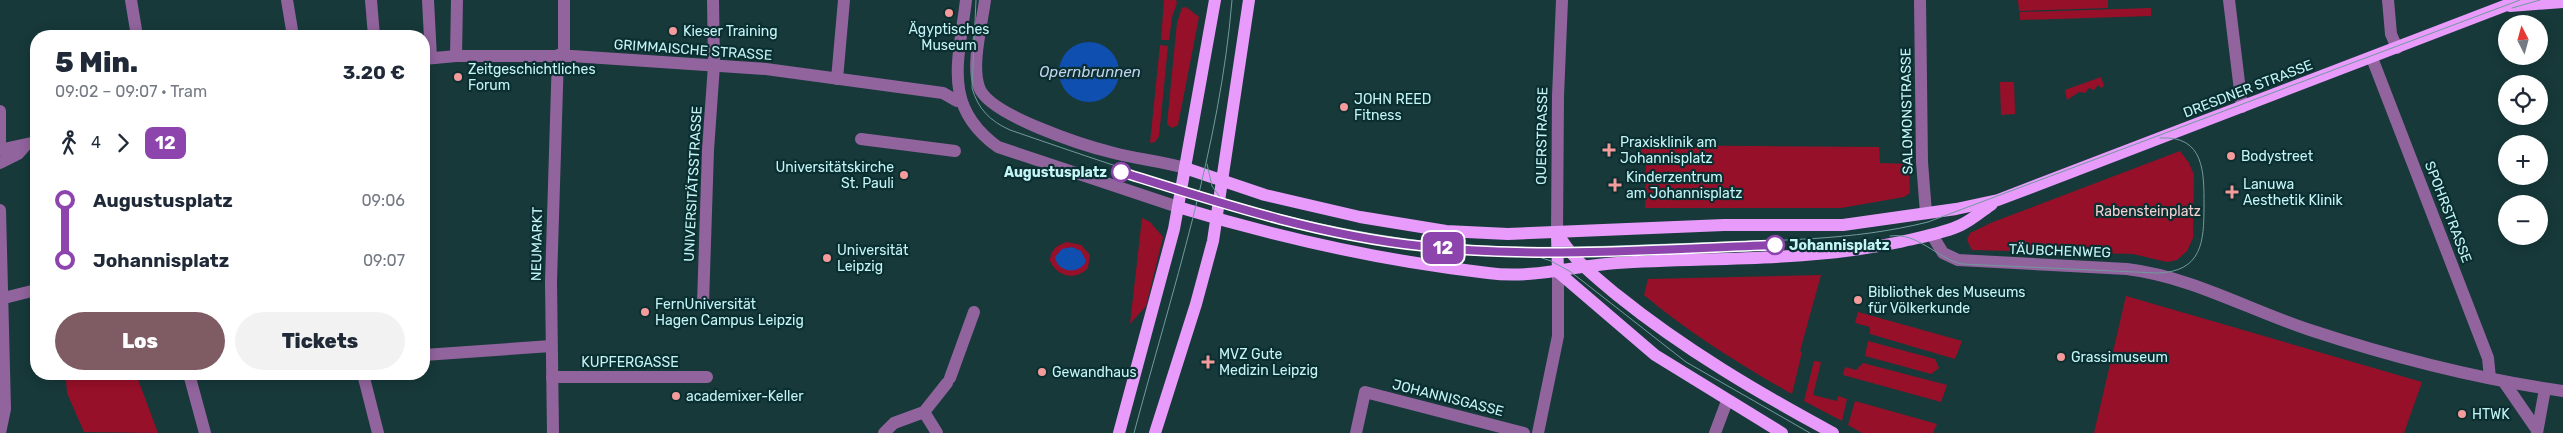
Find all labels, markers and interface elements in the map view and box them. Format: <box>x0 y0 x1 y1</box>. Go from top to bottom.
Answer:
marker: Ägyptisches Museum <box>943 7 955 19</box>
north arrow <box>2498 15 2548 65</box>
map controls <box>2498 15 2548 245</box>
place label: Ägyptisches Museum <box>909 21 989 54</box>
place label: Kieser Training <box>683 23 778 40</box>
marker: Kieser Training <box>667 25 679 37</box>
street label: GRIMMAISCHE STRASSE <box>613 36 773 64</box>
text: 5 Min. <box>55 46 138 79</box>
street label: SALOMONSTRASSE <box>1897 48 1917 174</box>
street label: DRESDNER STRASSE <box>2181 56 2315 122</box>
text: 3.20 € <box>343 61 405 84</box>
place label: Zeitgeschichtliches Forum <box>468 61 596 94</box>
water label: Opernbrunnen <box>1039 63 1141 81</box>
marker: Zeitgeschichtliches Forum <box>452 71 464 83</box>
button: locate <box>2498 75 2548 125</box>
text: 09:02 – 09:07 · Tram <box>55 82 207 101</box>
street label: QUERSTRASSE <box>1533 87 1551 185</box>
place label: JOHN REED Fitness <box>1354 91 1431 124</box>
marker: JOHN REED Fitness <box>1338 101 1350 113</box>
street label: UNIVERSITÄTSSTRASSE <box>680 106 706 262</box>
icon: walk <box>55 129 83 157</box>
icon: forward <box>109 129 137 157</box>
text: 12 <box>155 132 176 154</box>
text: 4 <box>91 133 101 152</box>
place label: Praxisklinik am Johannisplatz <box>1620 134 1717 167</box>
button: + <box>2498 135 2548 185</box>
marker: Praxisklinik am Johannisplatz <box>1602 143 1616 157</box>
place label: Bodystreet <box>2241 148 2314 165</box>
marker: Bodystreet <box>2225 150 2237 162</box>
place label: Universitätskirche St. Pauli <box>775 159 894 192</box>
street label: SPOHRSTRASSE <box>2421 159 2475 265</box>
marker: Augustusplatz <box>1111 162 1131 182</box>
place label: Augustusplatz <box>1004 164 1107 181</box>
marker: Universitätskirche St. Pauli <box>898 169 910 181</box>
place label: Kinderzentrum am Johannisplatz <box>1626 169 1742 202</box>
place label: Lanuwa Aesthetik Klinik <box>2243 176 2344 209</box>
marker: Kinderzentrum am Johannisplatz <box>1608 178 1622 192</box>
marker: Lanuwa Aesthetik Klinik <box>2225 185 2239 199</box>
text: Augustusplatz <box>93 189 233 212</box>
text: 09:06 <box>361 191 405 210</box>
button: − <box>2498 195 2548 245</box>
park label: Rabensteinplatz <box>2095 203 2201 220</box>
street label: NEUMARKT <box>528 207 546 281</box>
line badge: 12 <box>1420 232 1466 264</box>
marker: Johannisplatz <box>1765 235 1785 255</box>
text: 12 <box>1433 237 1453 259</box>
place label: Johannisplatz <box>1789 237 1890 254</box>
street label: TÄUBCHENWEG <box>2009 241 2111 261</box>
place label: Universität Leipzig <box>837 242 909 275</box>
text: Johannisplatz <box>93 249 229 272</box>
text: 09:07 <box>363 251 405 270</box>
marker: Universität Leipzig <box>821 252 833 264</box>
place label: Bibliothek des Museums für Völkerkunde <box>1868 284 2025 317</box>
marker: Bibliothek des Museums für Völkerkunde <box>1852 294 1864 306</box>
place label: FernUniversität Hagen Campus Leipzig <box>655 296 804 329</box>
marker: FernUniversität Hagen Campus Leipzig <box>639 306 651 318</box>
button: Los <box>55 312 225 370</box>
button: Tickets <box>235 312 405 370</box>
place label: MVZ Gute Medizin Leipzig <box>1219 346 1318 379</box>
place label: Grassimuseum <box>2071 349 2168 366</box>
marker: Grassimuseum <box>2055 351 2067 363</box>
street label: KUPFERGASSE <box>581 354 679 371</box>
marker: MVZ Gute Medizin Leipzig <box>1201 355 1215 369</box>
place label: Gewandhaus <box>1052 364 1137 381</box>
marker: Gewandhaus <box>1036 366 1048 378</box>
street label: JOHANNISGASSE <box>1391 376 1505 420</box>
place label: academixer-Keller <box>686 388 804 405</box>
marker: academixer-Keller <box>670 390 682 402</box>
place label: HTWK <box>2472 406 2510 423</box>
marker: HTWK <box>2456 408 2468 420</box>

